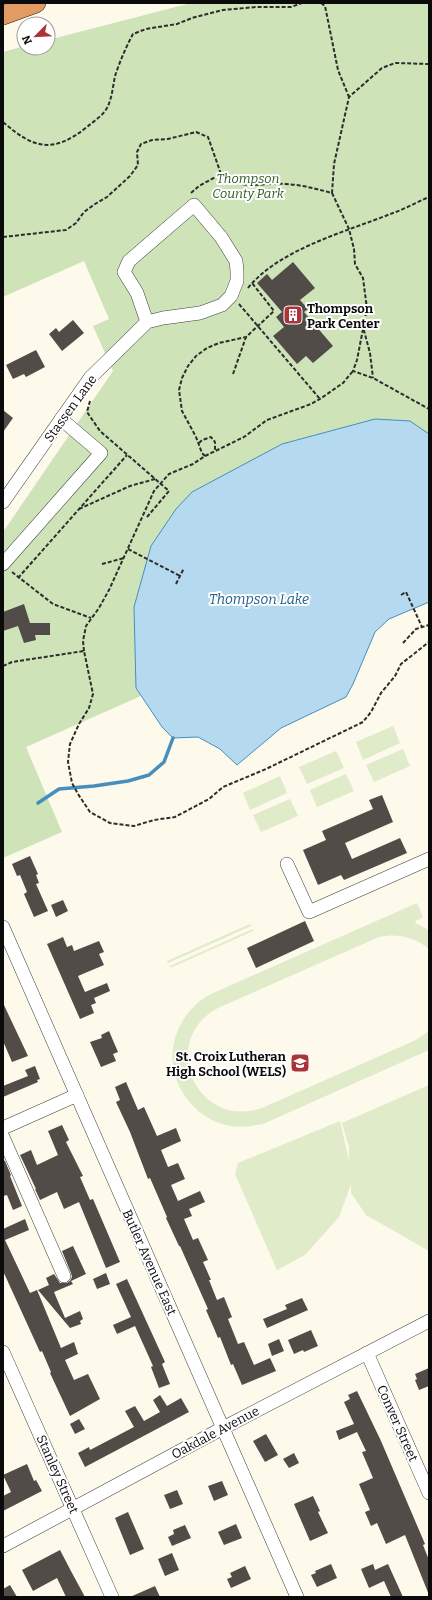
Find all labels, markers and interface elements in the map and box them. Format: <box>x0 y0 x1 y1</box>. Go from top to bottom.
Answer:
north arrow <box>16 16 56 56</box>
text: N <box>19 33 35 46</box>
park label: Thompson County Park <box>212 171 285 201</box>
place label: Thompson Park Center <box>307 301 380 331</box>
building icon: Thompson Park Center <box>282 304 304 326</box>
street label: Stassen Lane <box>41 372 100 445</box>
water label: Thompson Lake <box>209 591 309 608</box>
place label: St. Croix Lutheran High School (WELS) <box>166 1049 287 1079</box>
school or university icon: St. Croix Lutheran High School (WELS) <box>289 1052 311 1074</box>
street label: Butler Avenue East <box>119 1207 180 1318</box>
street label: Conver Street <box>374 1383 421 1464</box>
street label: Oakdale Avenue <box>169 1403 262 1462</box>
street label: Stanley Street <box>34 1433 82 1516</box>

